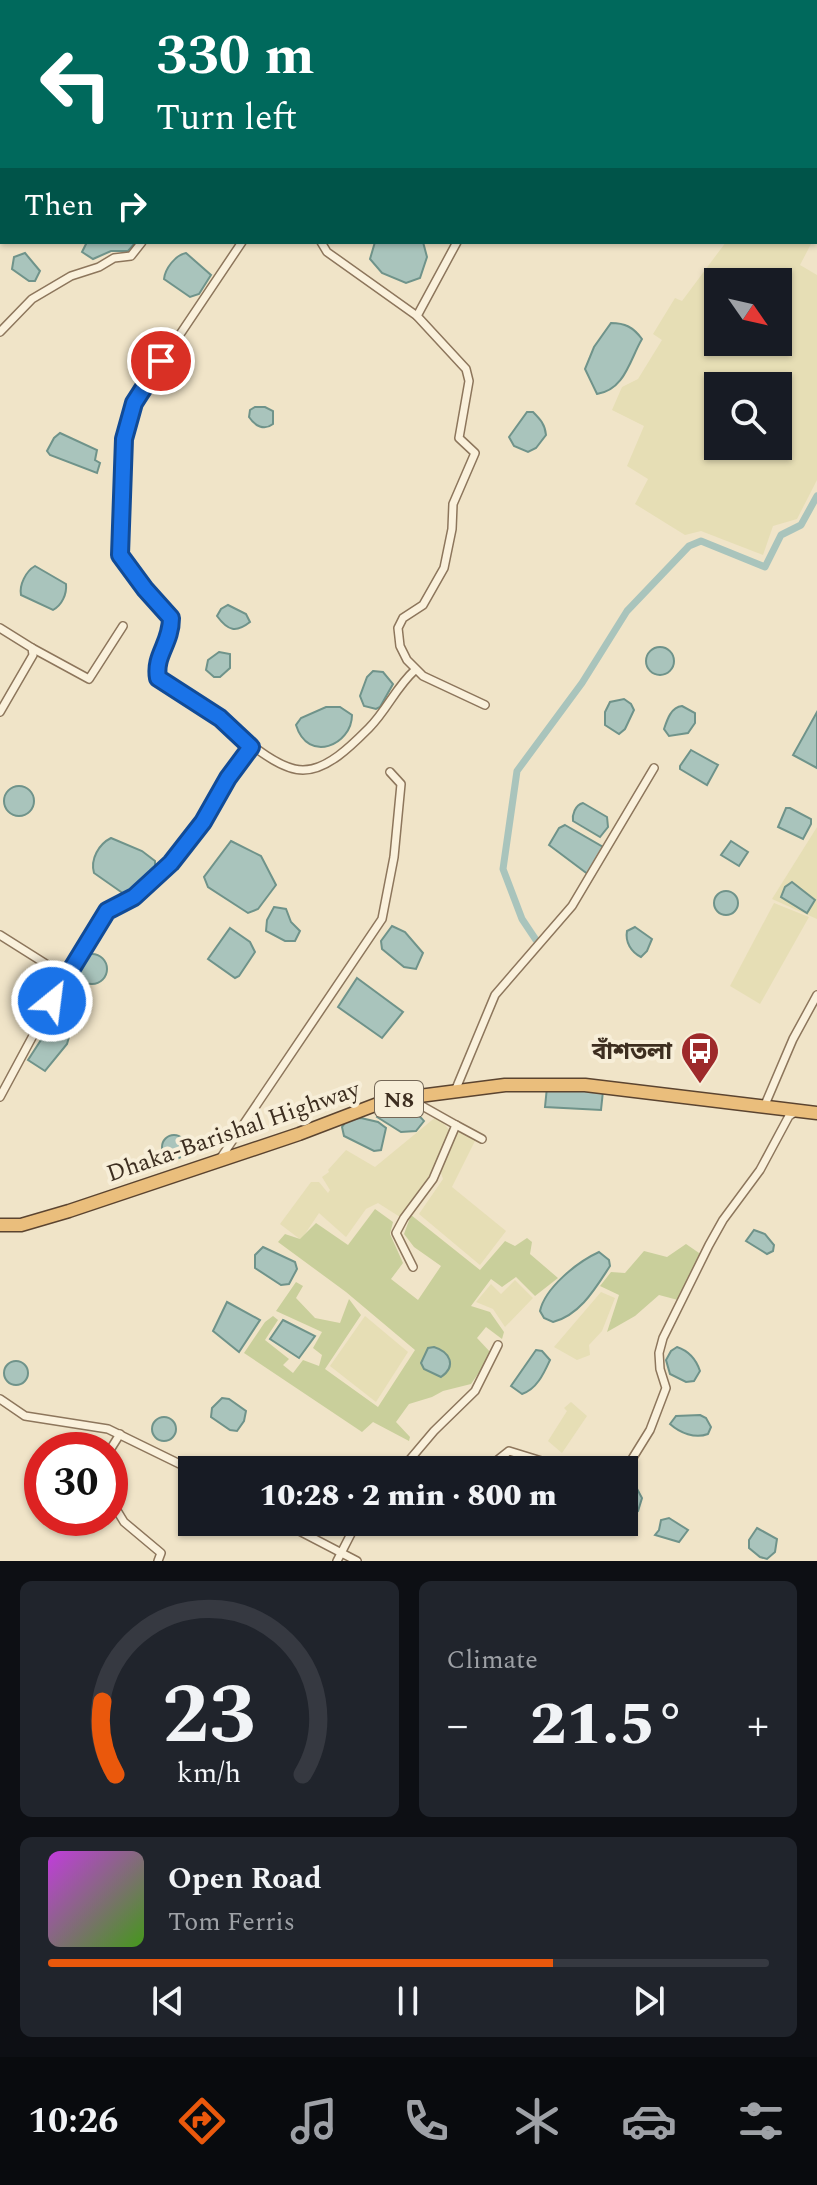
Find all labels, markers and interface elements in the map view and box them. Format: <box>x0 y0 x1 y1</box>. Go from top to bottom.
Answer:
text: 330 m <box>156 14 315 99</box>
icon: left <box>24 32 128 136</box>
text: Turn left <box>156 91 297 146</box>
text: Then <box>24 183 94 229</box>
icon: right <box>110 184 154 228</box>
north arrow <box>704 268 792 356</box>
map controls <box>704 268 792 460</box>
pin <box>127 327 195 395</box>
icon: arrive <box>139 339 183 383</box>
button: search <box>704 372 792 460</box>
position arrow <box>10 959 94 1043</box>
bus stop icon: বাঁশতলা <box>679 1030 721 1085</box>
place label: বাঁশতলা <box>591 1034 673 1070</box>
street label: Dhaka-Barishal Highway <box>102 1071 366 1192</box>
road number: N8 <box>375 1081 423 1117</box>
speed limit sign: 30 <box>24 1432 128 1536</box>
text: 10:28 · 2 min · 800 m <box>259 1473 557 1519</box>
text: Climate <box>447 1640 538 1680</box>
text: 23 <box>163 1653 256 1780</box>
text: 21.5° <box>530 1679 685 1771</box>
text: − <box>447 1692 469 1759</box>
text: + <box>747 1692 769 1759</box>
text: km/h <box>177 1752 241 1795</box>
text: Open Road <box>168 1856 322 1902</box>
text: Tom Ferris <box>168 1902 295 1942</box>
icon: previous <box>146 1979 190 2023</box>
icon: pause <box>386 1979 430 2023</box>
icon: next <box>627 1979 671 2023</box>
icon: directions <box>174 2093 230 2149</box>
icon: music <box>286 2093 342 2149</box>
icon: phone <box>398 2093 454 2149</box>
icon: climate <box>509 2093 565 2149</box>
icon: car <box>621 2093 677 2149</box>
icon: filters <box>733 2093 789 2149</box>
text: 10:26 <box>28 2094 118 2149</box>

